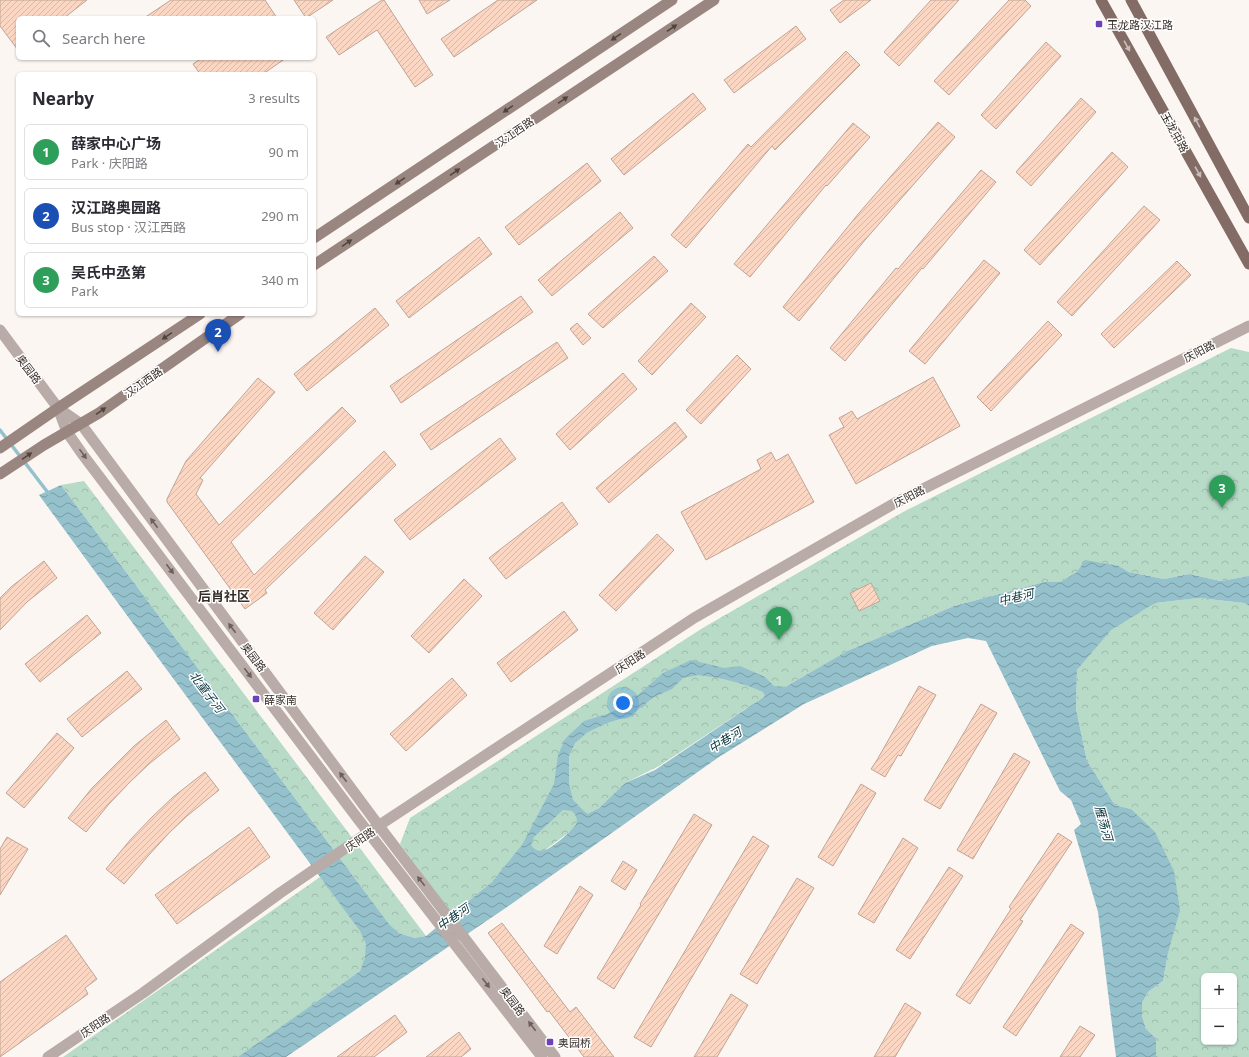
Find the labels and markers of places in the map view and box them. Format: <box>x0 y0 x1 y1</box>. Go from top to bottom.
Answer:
place label: 玉龙路汉江路 <box>1107 17 1173 32</box>
marker: 玉龙路汉江路 <box>1094 19 1104 29</box>
pin: 2 <box>205 319 231 352</box>
pin: 3 <box>1209 475 1235 508</box>
pin: 1 <box>766 607 792 640</box>
place label: 薛家南 <box>264 692 297 707</box>
marker: 薛家南 <box>251 694 261 704</box>
place label: 奥园桥 <box>558 1035 591 1050</box>
marker: 奥园桥 <box>545 1037 555 1047</box>

